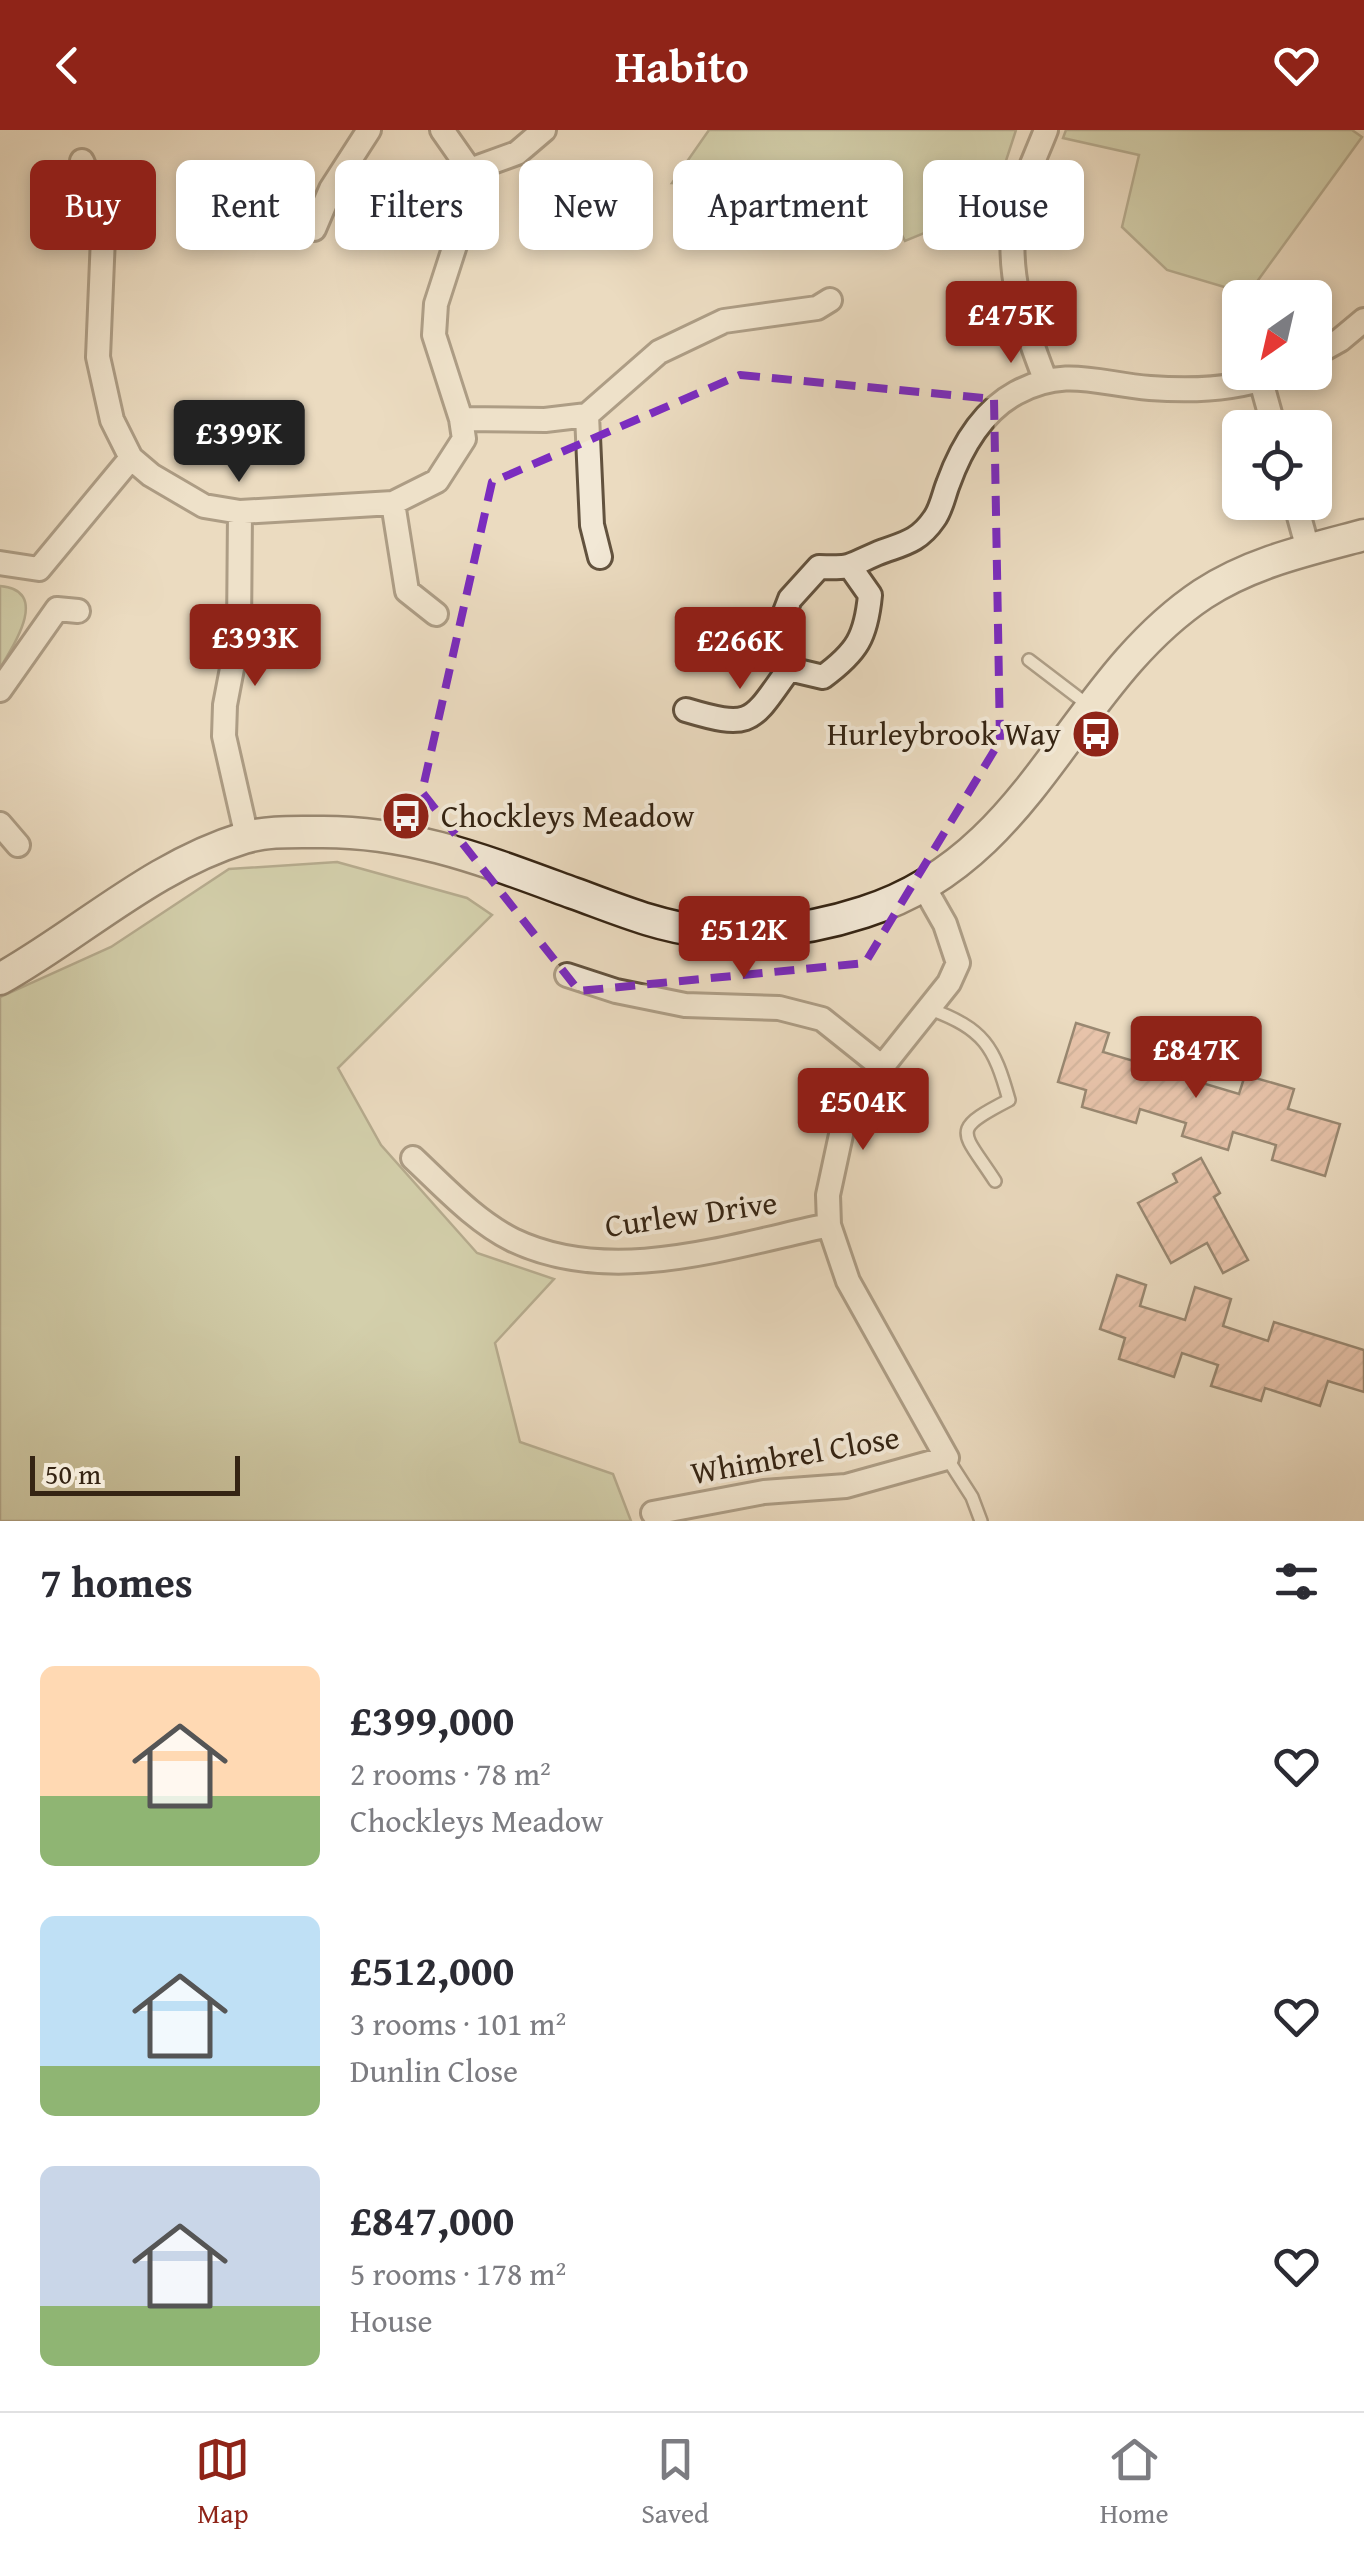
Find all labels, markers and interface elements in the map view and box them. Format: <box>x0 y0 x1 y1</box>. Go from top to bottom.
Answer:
text: Habito <box>615 33 749 98</box>
icon: back <box>40 38 95 93</box>
icon: heart <box>1269 38 1324 93</box>
chip: Buy <box>30 160 156 250</box>
chip: Rent <box>176 160 315 250</box>
chip: Filters <box>335 160 499 250</box>
chip: New <box>519 160 653 250</box>
chip: Apartment <box>673 160 903 250</box>
chip: House <box>923 160 1084 250</box>
north arrow <box>1222 280 1332 390</box>
map controls <box>1222 280 1332 520</box>
pin: £475K <box>941 281 1081 366</box>
text: £475K <box>968 290 1054 337</box>
pin: £399K <box>169 400 309 485</box>
text: £399K <box>196 409 282 456</box>
button: locate <box>1222 410 1332 520</box>
pin: £393K <box>185 604 325 689</box>
pin: £266K <box>670 607 810 692</box>
text: £393K <box>212 613 298 660</box>
text: £266K <box>697 616 783 663</box>
bus stop icon: Hurleybrook Way <box>1070 708 1122 760</box>
place label: Hurleybrook Way <box>827 710 1061 757</box>
bus stop icon: Chockleys Meadow <box>380 790 432 842</box>
place label: Chockleys Meadow <box>441 792 695 839</box>
pin: £512K <box>674 896 814 981</box>
text: £512K <box>701 905 787 952</box>
pin: £847K <box>1126 1016 1266 1101</box>
text: £847K <box>1153 1025 1239 1072</box>
pin: £504K <box>793 1068 933 1153</box>
text: £504K <box>820 1077 906 1124</box>
street label: Curlew Drive <box>602 1178 780 1249</box>
street label: Whimbrel Close <box>687 1413 903 1496</box>
scale bar <box>30 1451 240 1496</box>
text: 50 m <box>45 1453 101 1494</box>
text: 7 homes <box>40 1551 193 1612</box>
icon: filters <box>1269 1554 1324 1609</box>
text: £399,000 <box>350 1689 514 1750</box>
icon: home <box>120 1706 240 1826</box>
icon: heart <box>1269 1739 1324 1794</box>
text: 2 rooms · 78 m² <box>350 1750 551 1797</box>
text: Chockleys Meadow <box>350 1797 603 1844</box>
text: £512,000 <box>350 1939 514 2000</box>
icon: home <box>120 1956 240 2076</box>
icon: heart <box>1269 1989 1324 2044</box>
text: 3 rooms · 101 m² <box>350 2000 566 2047</box>
text: Dunlin Close <box>350 2047 518 2094</box>
text: £847,000 <box>350 2189 514 2250</box>
icon: home <box>120 2206 240 2326</box>
icon: heart <box>1269 2239 1324 2294</box>
text: 5 rooms · 178 m² <box>350 2250 566 2297</box>
text: House <box>350 2297 433 2344</box>
tab: Map <box>195 2432 250 2533</box>
tab: Saved <box>641 2432 709 2533</box>
tab: Home <box>1100 2432 1169 2533</box>

